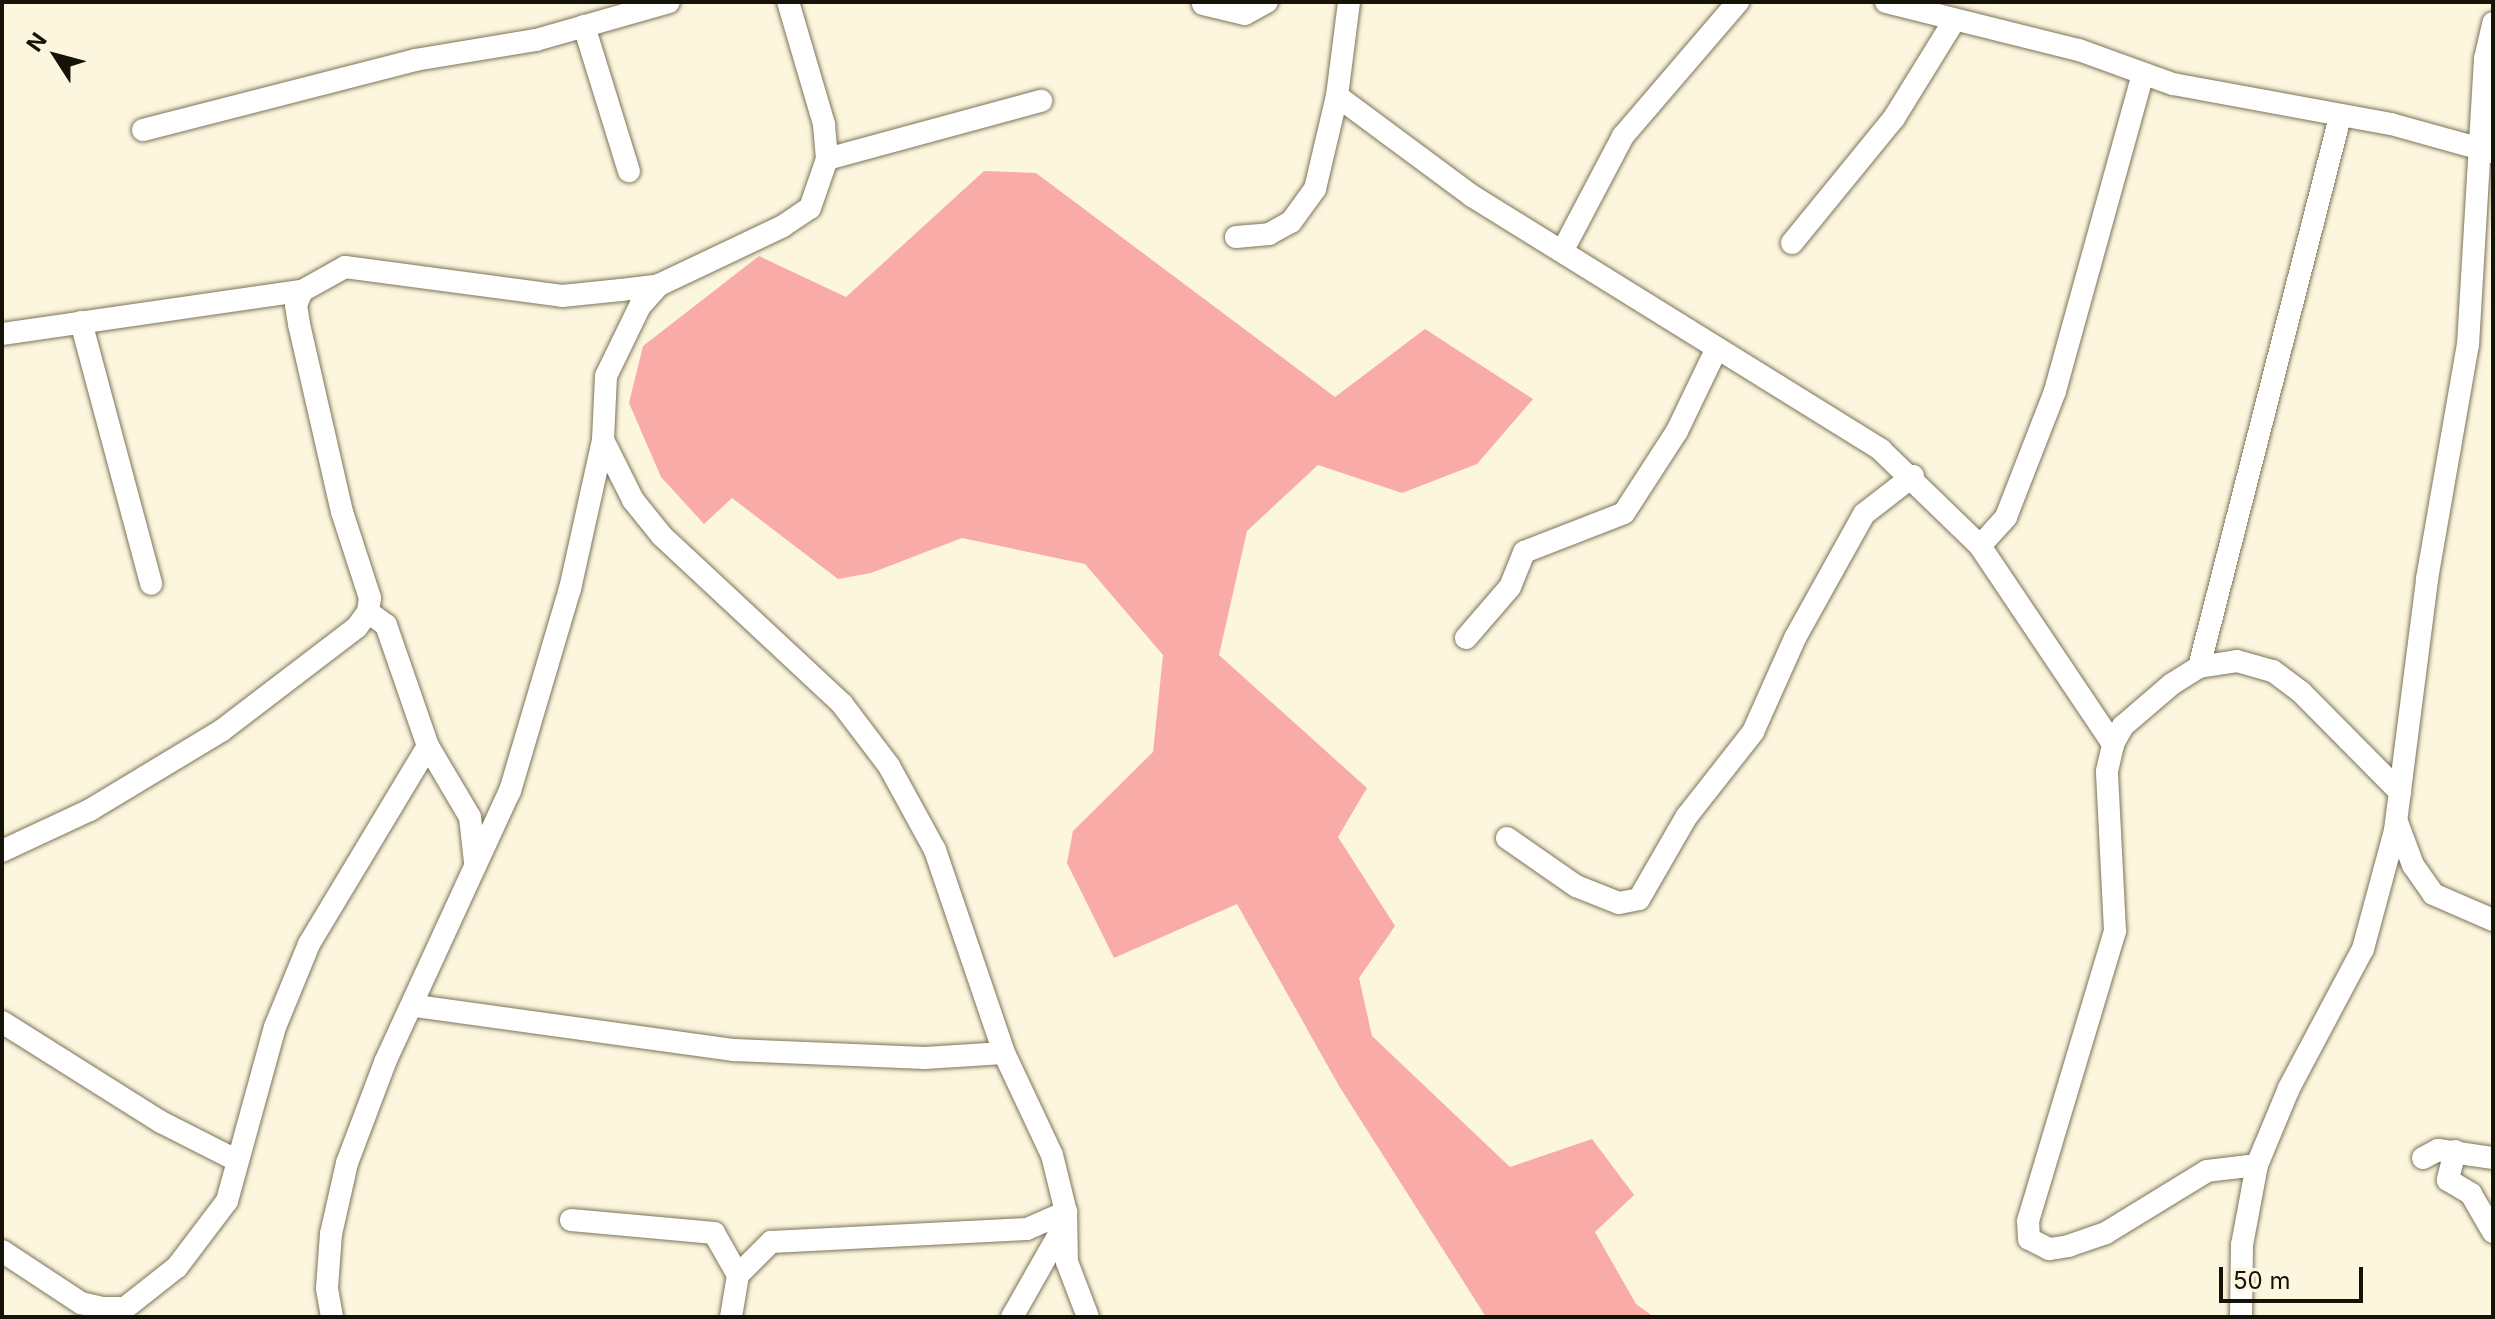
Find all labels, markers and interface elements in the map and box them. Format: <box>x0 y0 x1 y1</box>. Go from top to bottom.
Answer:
north arrow <box>16 16 96 96</box>
text: N <box>21 27 52 56</box>
scale bar <box>2223 1251 2367 1301</box>
text: 50 m <box>2233 1266 2291 1295</box>

